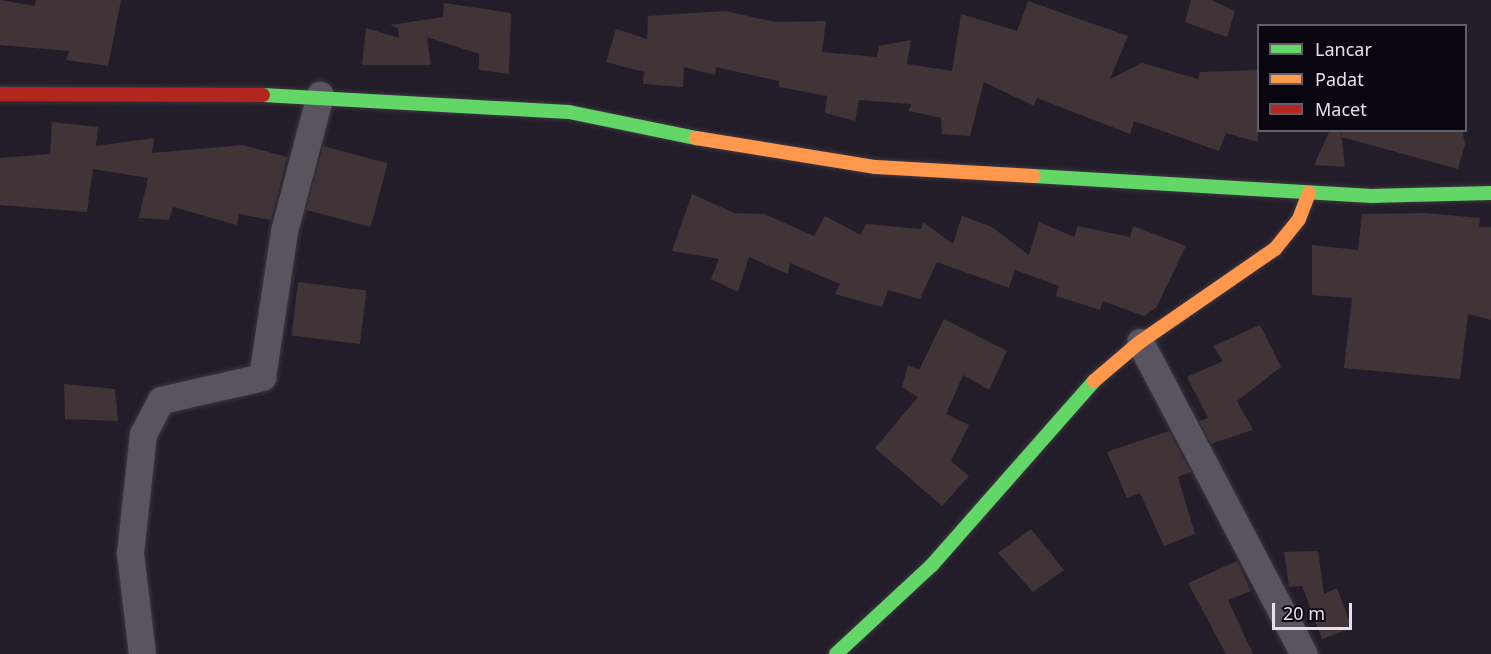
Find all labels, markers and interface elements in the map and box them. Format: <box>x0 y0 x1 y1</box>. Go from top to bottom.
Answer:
legend <box>1257 24 1467 132</box>
text: Lancar <box>1315 37 1372 61</box>
text: Padat <box>1315 67 1364 91</box>
text: Macet <box>1315 97 1367 121</box>
scale bar <box>1275 591 1354 629</box>
text: 20 m <box>1283 601 1325 625</box>

